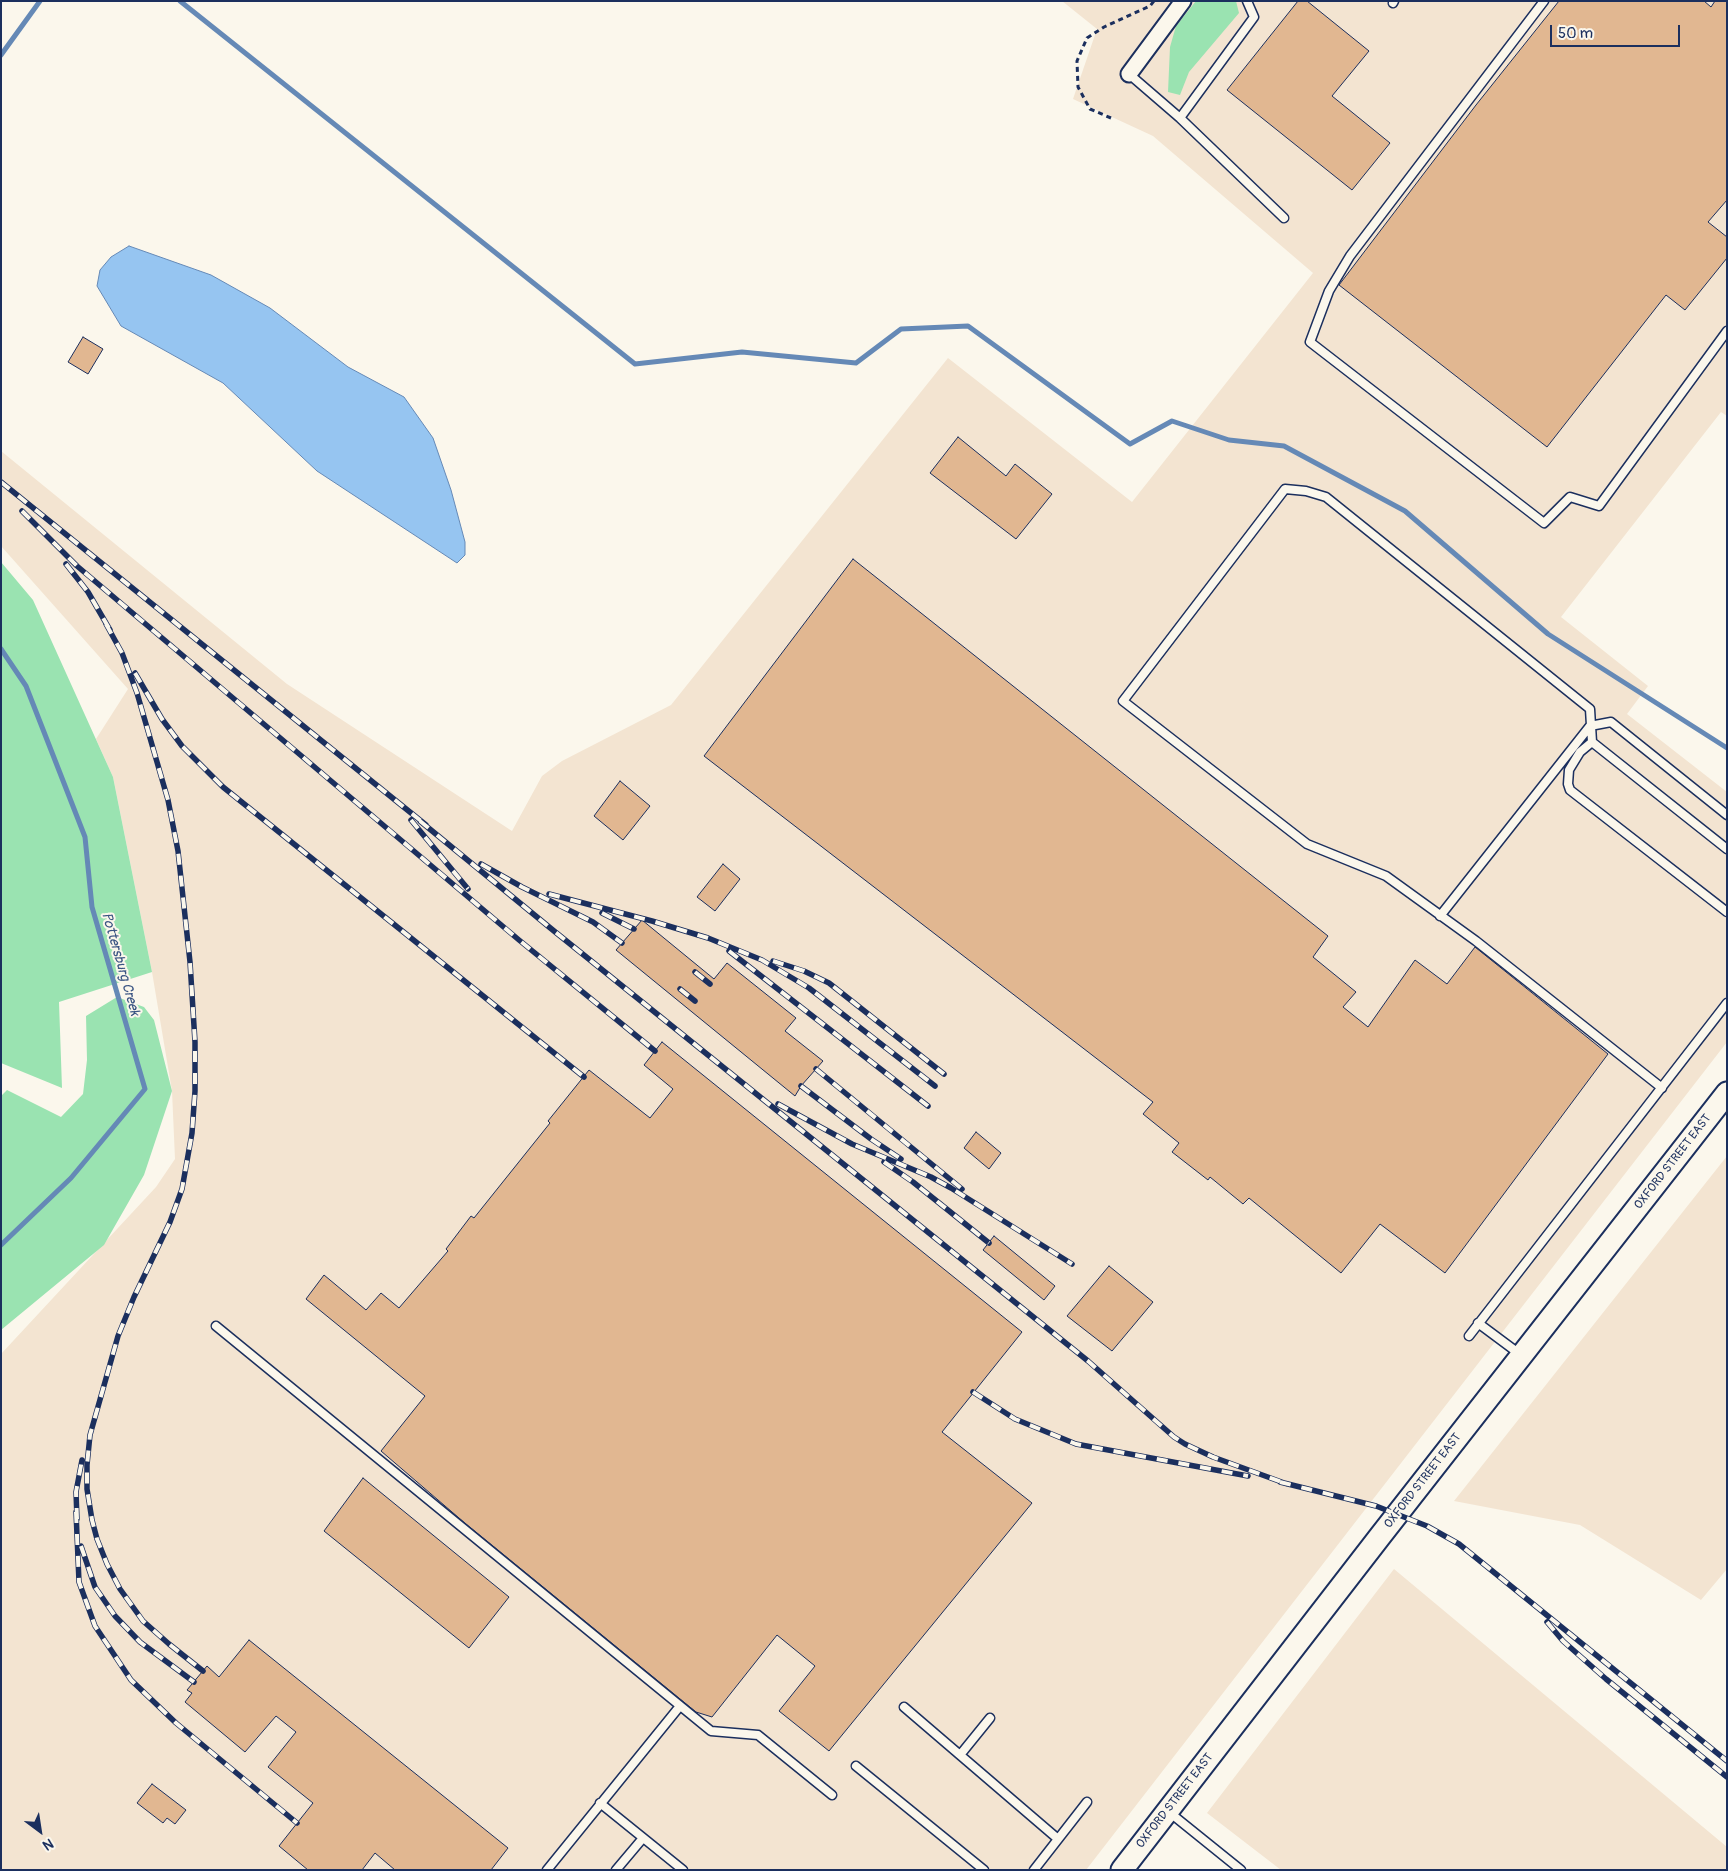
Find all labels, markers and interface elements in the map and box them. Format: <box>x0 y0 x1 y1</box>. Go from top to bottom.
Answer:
scale bar <box>1553 15 1683 47</box>
text: 50 m <box>1558 24 1593 43</box>
water label: Pottersburg Creek <box>97 910 143 1018</box>
street label: OXFORD STREET EAST <box>1632 1112 1714 1212</box>
street label: OXFORD STREET EAST <box>1382 1431 1464 1531</box>
street label: OXFORD STREET EAST <box>1134 1751 1216 1851</box>
north arrow <box>15 1806 65 1856</box>
text: N <box>40 1835 56 1854</box>

